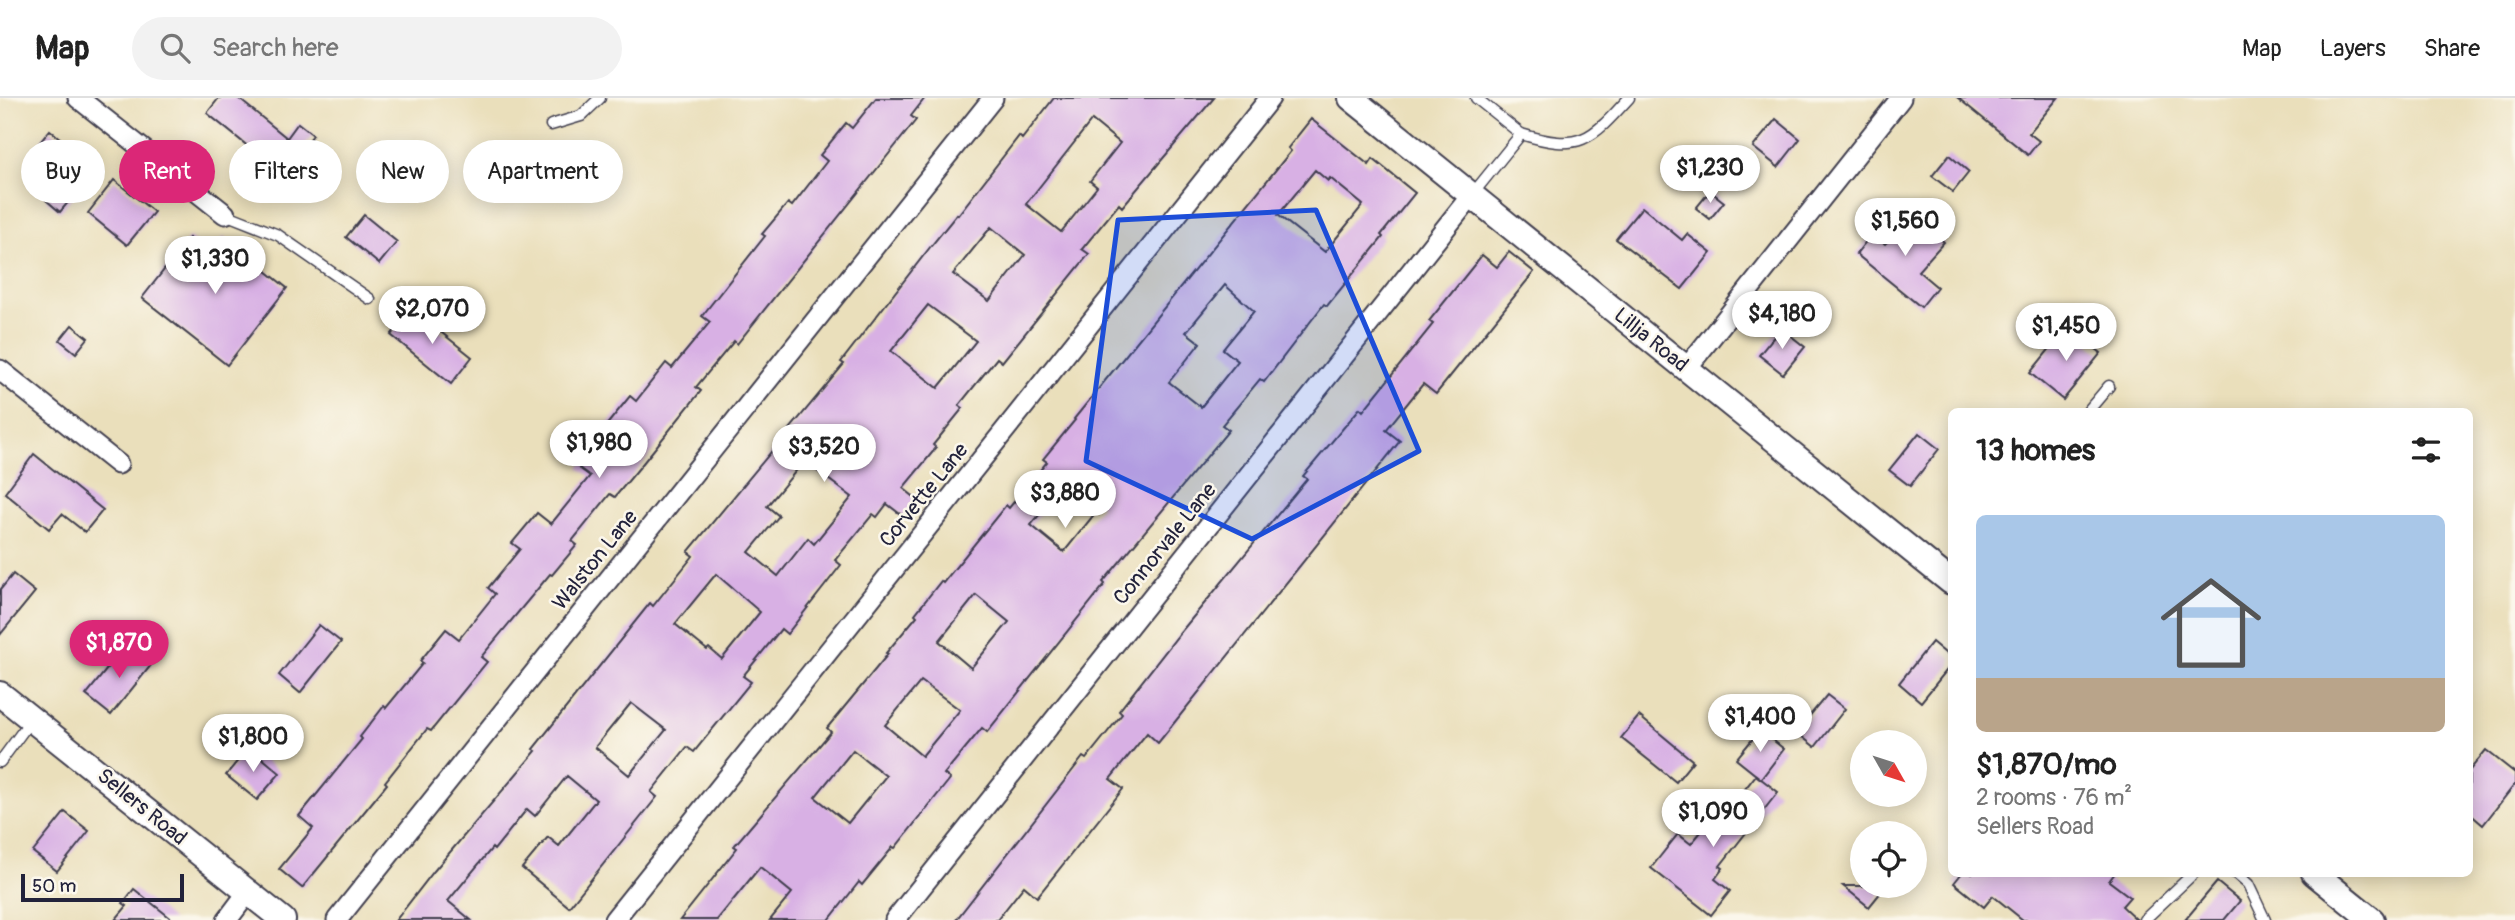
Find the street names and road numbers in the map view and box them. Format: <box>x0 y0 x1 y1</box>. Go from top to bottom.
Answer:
street label: Lillja Road <box>1608 302 1694 378</box>
street label: Corvette Lane <box>874 437 975 553</box>
street label: Connorvale Lane <box>1108 477 1223 611</box>
street label: Walston Lane <box>546 504 644 616</box>
street label: Sellers Road <box>92 763 192 851</box>

